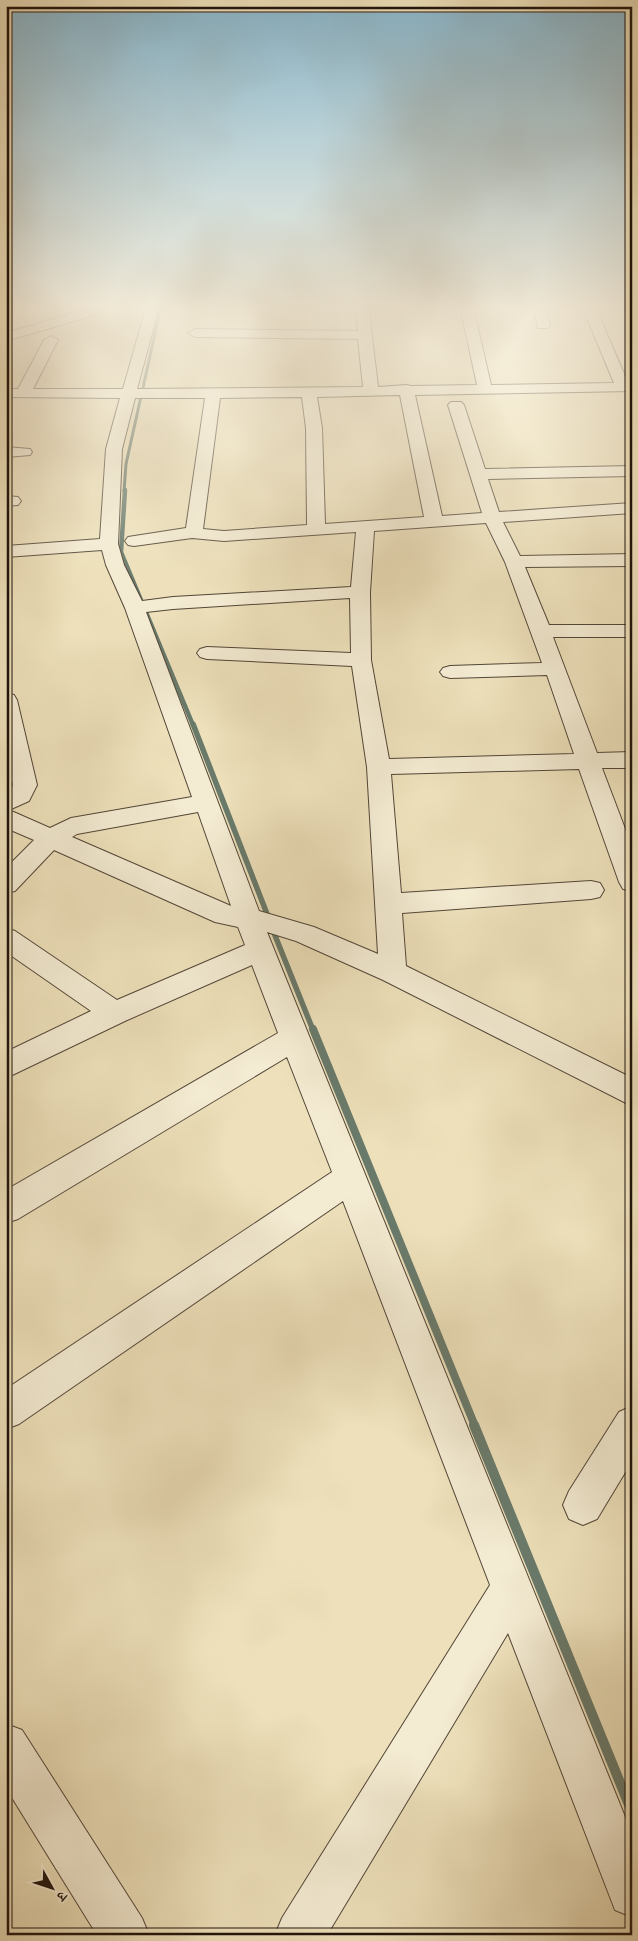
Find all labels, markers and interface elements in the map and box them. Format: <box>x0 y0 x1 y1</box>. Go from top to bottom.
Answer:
north arrow <box>28 1864 78 1914</box>
text: उ <box>52 1887 71 1905</box>

